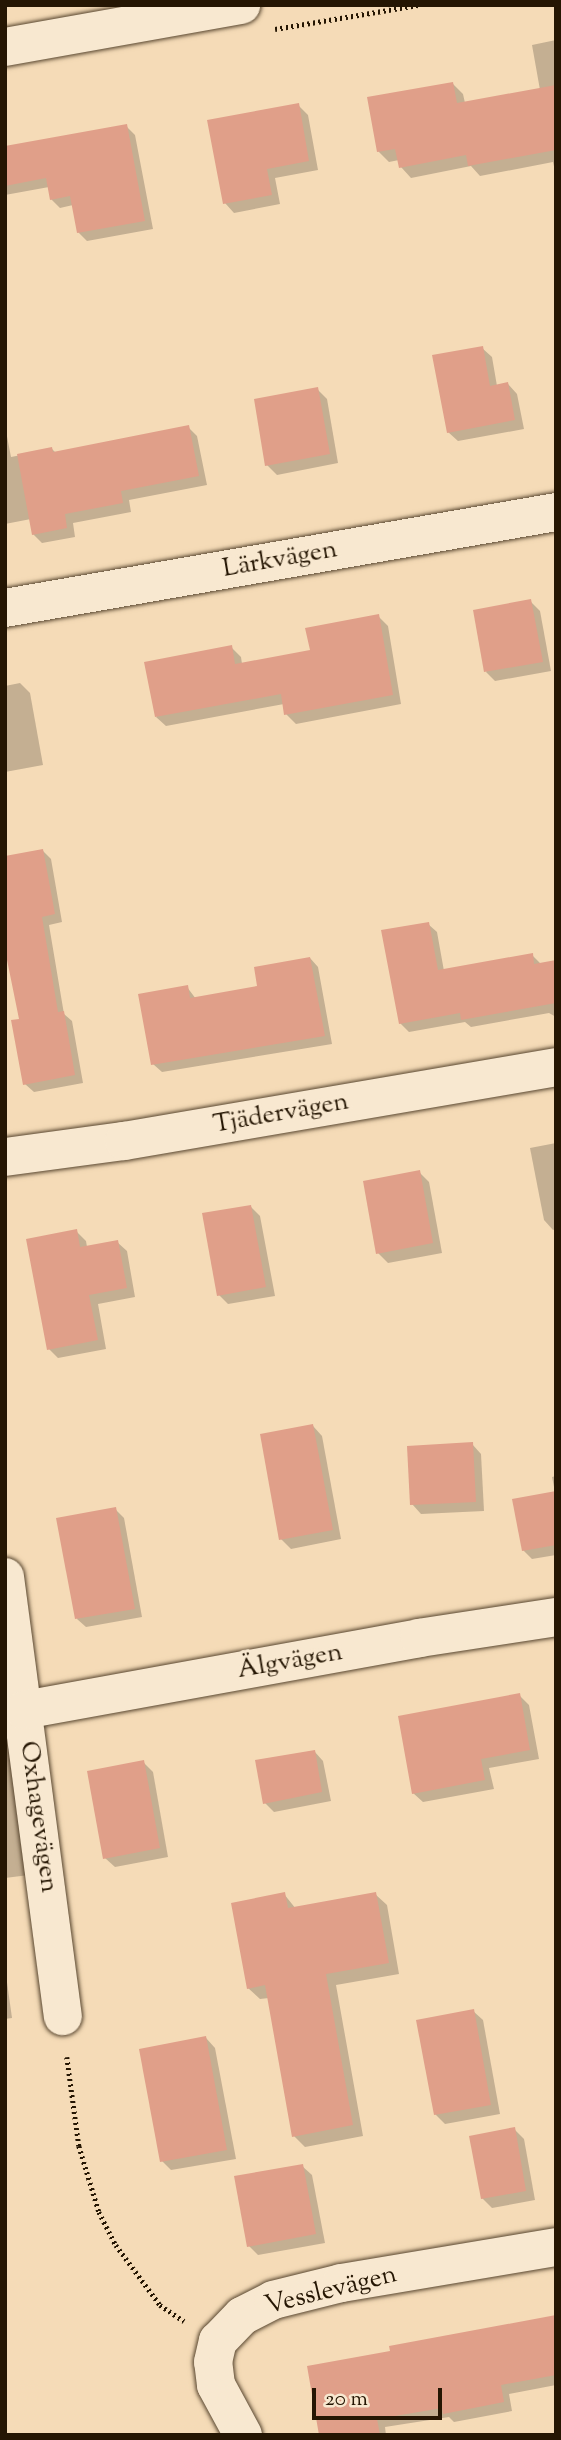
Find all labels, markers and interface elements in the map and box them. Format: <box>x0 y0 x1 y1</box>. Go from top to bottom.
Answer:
street label: Lärkvägen <box>220 535 340 585</box>
street label: Tjädervägen <box>211 1087 351 1141</box>
street label: Älgvägen <box>235 1637 345 1687</box>
street label: Oxhagevägen <box>12 1739 64 1895</box>
street label: Vesslevägen <box>262 2260 400 2322</box>
scale bar <box>316 2374 446 2418</box>
text: 20 m <box>325 2385 368 2415</box>

